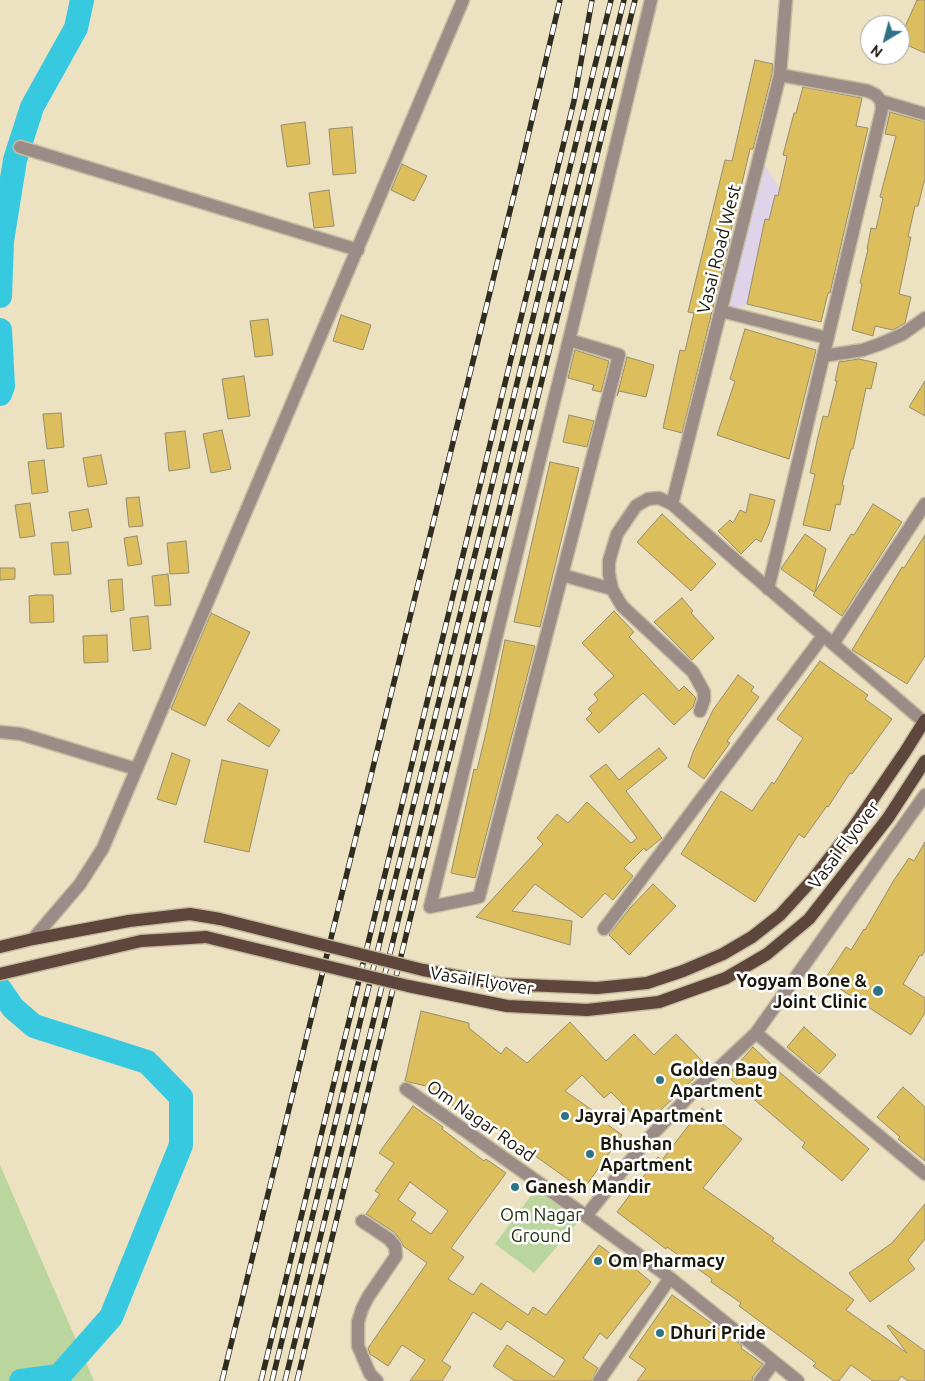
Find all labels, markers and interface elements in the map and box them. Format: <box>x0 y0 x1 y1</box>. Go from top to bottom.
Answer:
north arrow <box>860 15 910 65</box>
text: N <box>868 42 886 61</box>
street label: Vasai Road West <box>692 182 746 316</box>
street label: Vasai Flyover <box>804 797 884 893</box>
street label: Vasai Flyover <box>429 962 535 1000</box>
place label: Yogyam Bone & Joint Clinic <box>736 970 867 1012</box>
marker: Yogyam Bone & Joint Clinic <box>871 984 885 998</box>
place label: Golden Baug Apartment <box>670 1059 778 1102</box>
marker: Golden Baug Apartment <box>654 1074 666 1086</box>
street label: Om Nagar Road <box>422 1076 540 1166</box>
place label: Jayraj Apartment <box>575 1105 723 1127</box>
marker: Jayraj Apartment <box>559 1110 571 1122</box>
place label: Bhushan Apartment <box>600 1133 693 1176</box>
marker: Bhushan Apartment <box>584 1148 596 1160</box>
place label: Ganesh Mandir <box>525 1176 651 1198</box>
marker: Ganesh Mandir <box>509 1181 521 1193</box>
park label: Om Nagar Ground <box>500 1204 582 1246</box>
place label: Om Pharmacy <box>608 1250 725 1272</box>
marker: Om Pharmacy <box>592 1255 604 1267</box>
place label: Dhuri Pride <box>670 1322 766 1344</box>
marker: Dhuri Pride <box>654 1327 666 1339</box>

